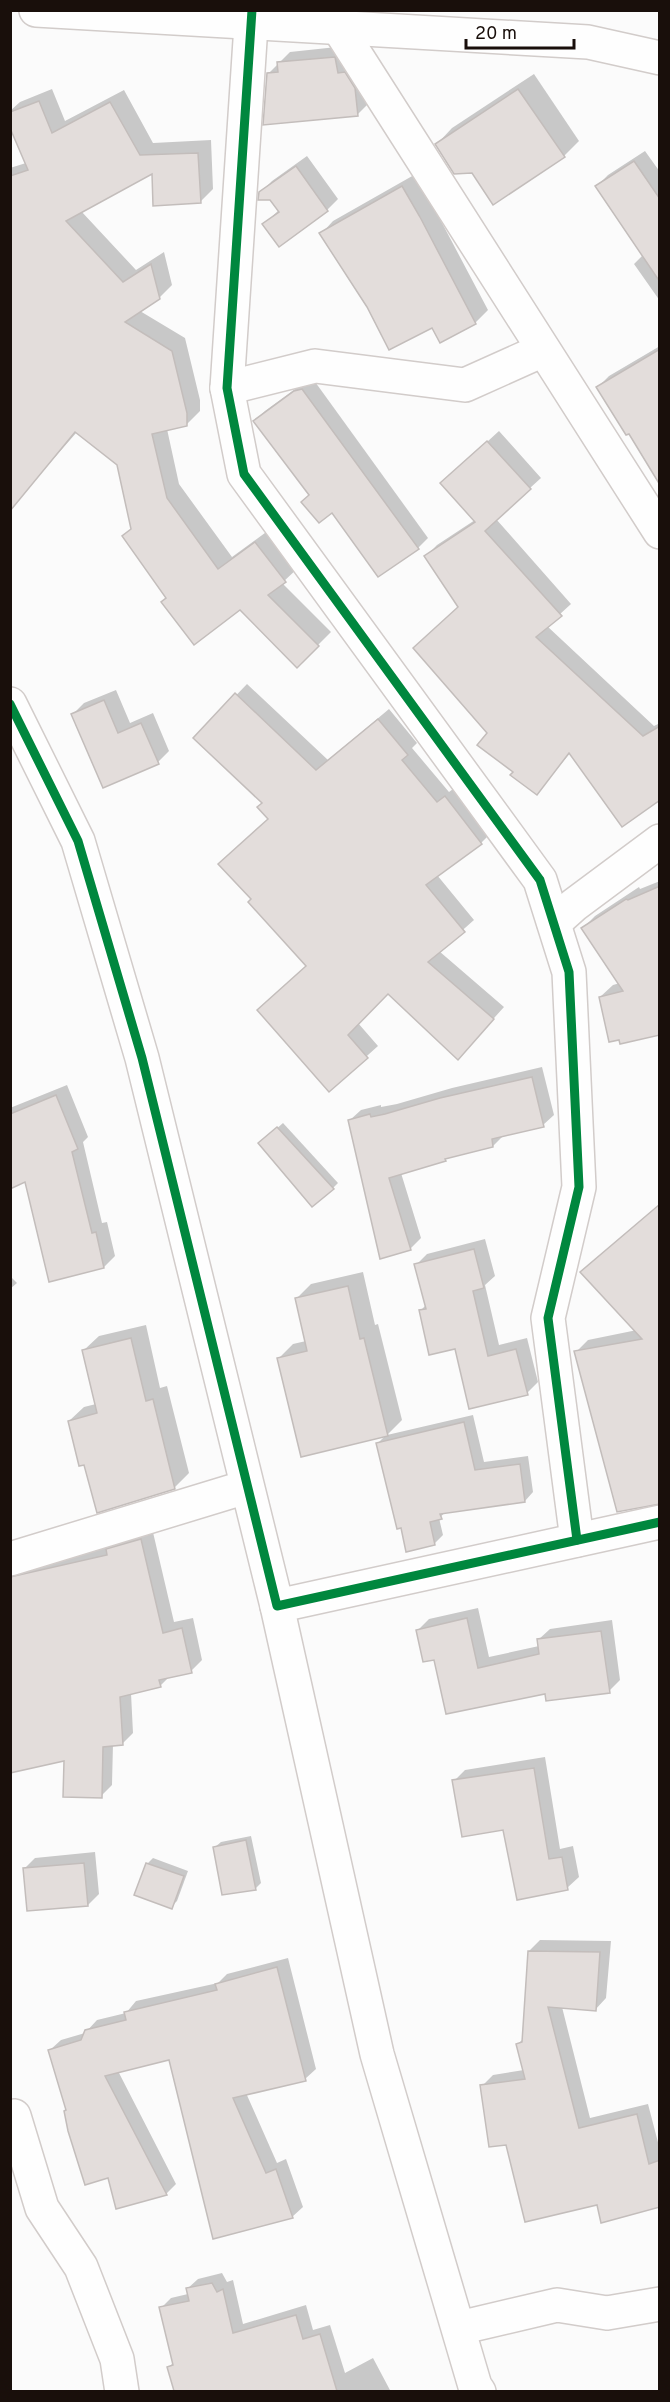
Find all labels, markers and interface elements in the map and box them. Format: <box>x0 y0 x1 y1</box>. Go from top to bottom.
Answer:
scale bar <box>466 12 574 50</box>
text: 20 m <box>475 23 517 46</box>

